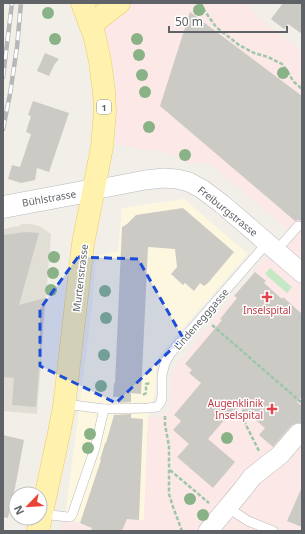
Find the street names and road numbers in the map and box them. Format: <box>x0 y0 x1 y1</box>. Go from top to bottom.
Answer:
road number: 1 <box>97 100 111 114</box>
street label: Freiburgstrasse <box>195 183 261 240</box>
street label: Bühlstrasse <box>21 186 77 210</box>
street label: Murtenstrasse <box>69 243 91 313</box>
street label: Lindenegggasse <box>170 285 232 353</box>

